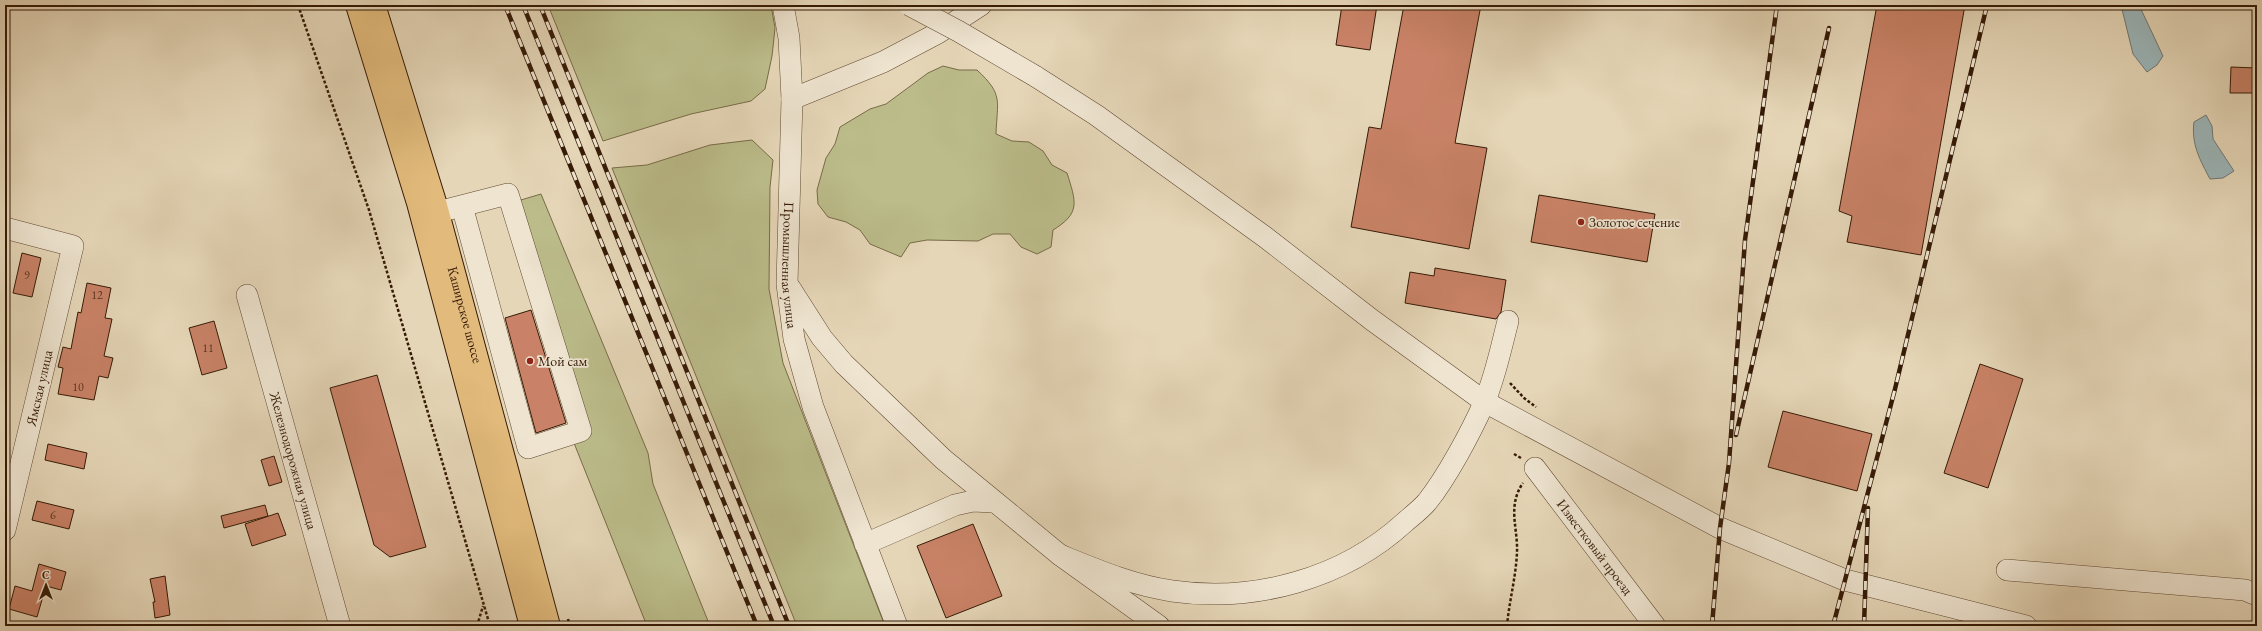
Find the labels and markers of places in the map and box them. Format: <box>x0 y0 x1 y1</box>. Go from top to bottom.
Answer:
place label: Золотое сечение <box>1589 213 1681 231</box>
marker: Золотое сечение <box>1576 217 1586 227</box>
place label: Мой сам <box>538 352 588 370</box>
marker: Мой сам <box>525 356 535 366</box>

